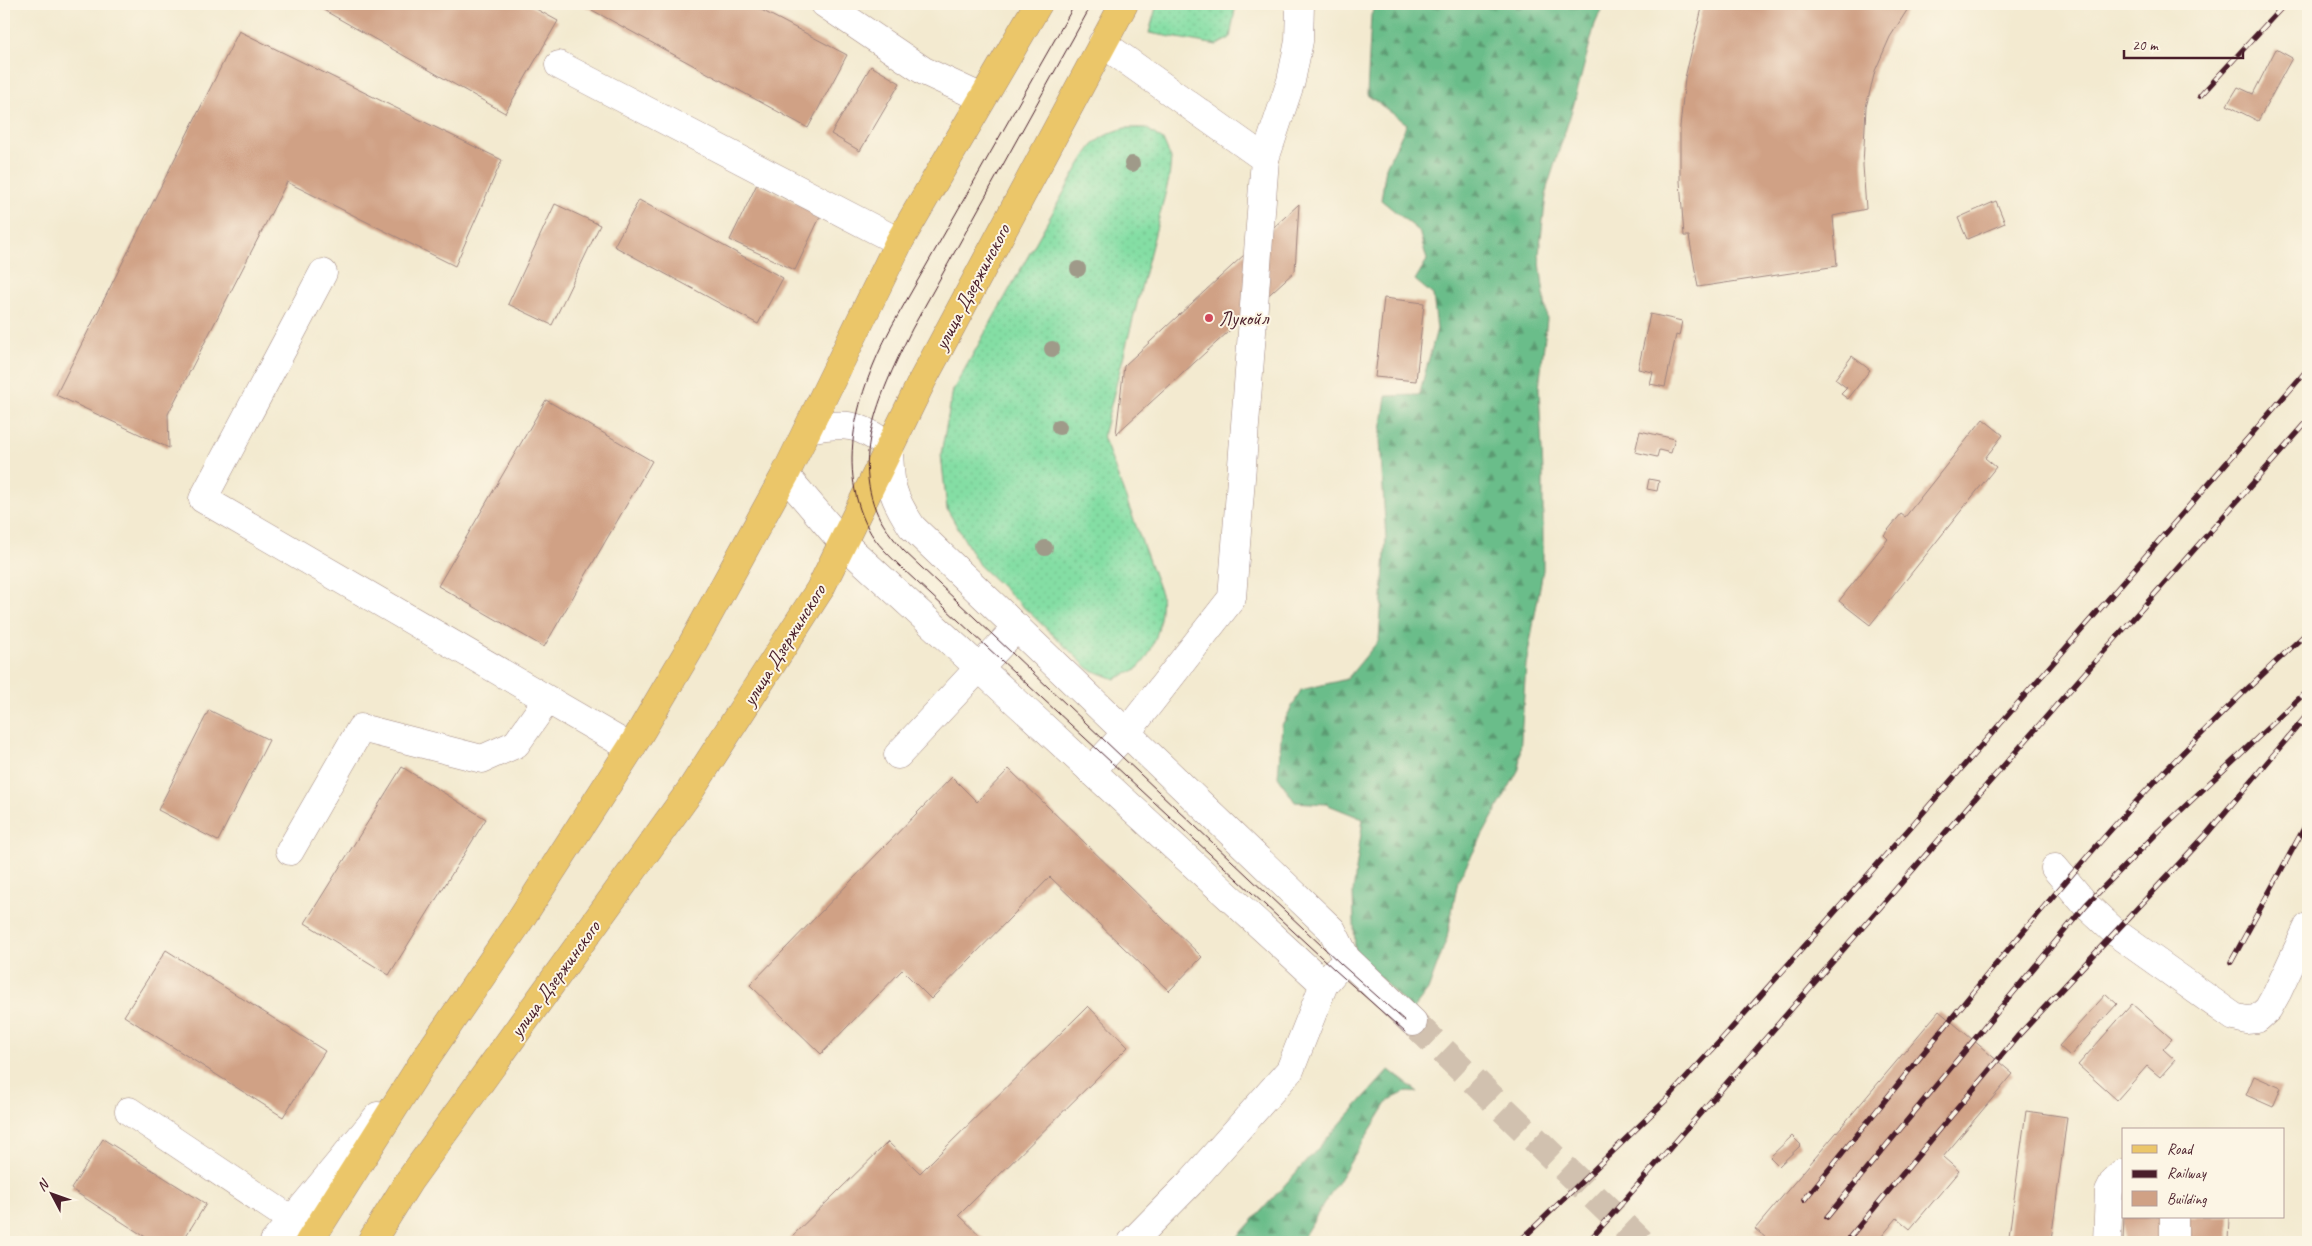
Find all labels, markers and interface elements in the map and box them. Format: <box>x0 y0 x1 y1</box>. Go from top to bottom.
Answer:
scale bar <box>2124 28 2243 60</box>
text: 20 m <box>2132 36 2159 55</box>
street label: улица Дзержинского <box>928 219 1016 355</box>
place label: Лукойл <box>1219 306 1270 331</box>
marker: Лукойл <box>1203 312 1215 324</box>
street label: улица Дзержинского <box>736 579 832 711</box>
street label: улица Дзержинского <box>504 915 606 1043</box>
legend <box>2122 1128 2284 1218</box>
text: Road <box>2167 1140 2194 1159</box>
text: Railway <box>2167 1164 2208 1183</box>
north arrow <box>28 1168 78 1218</box>
text: N <box>33 1175 53 1195</box>
text: Building <box>2167 1190 2207 1209</box>

